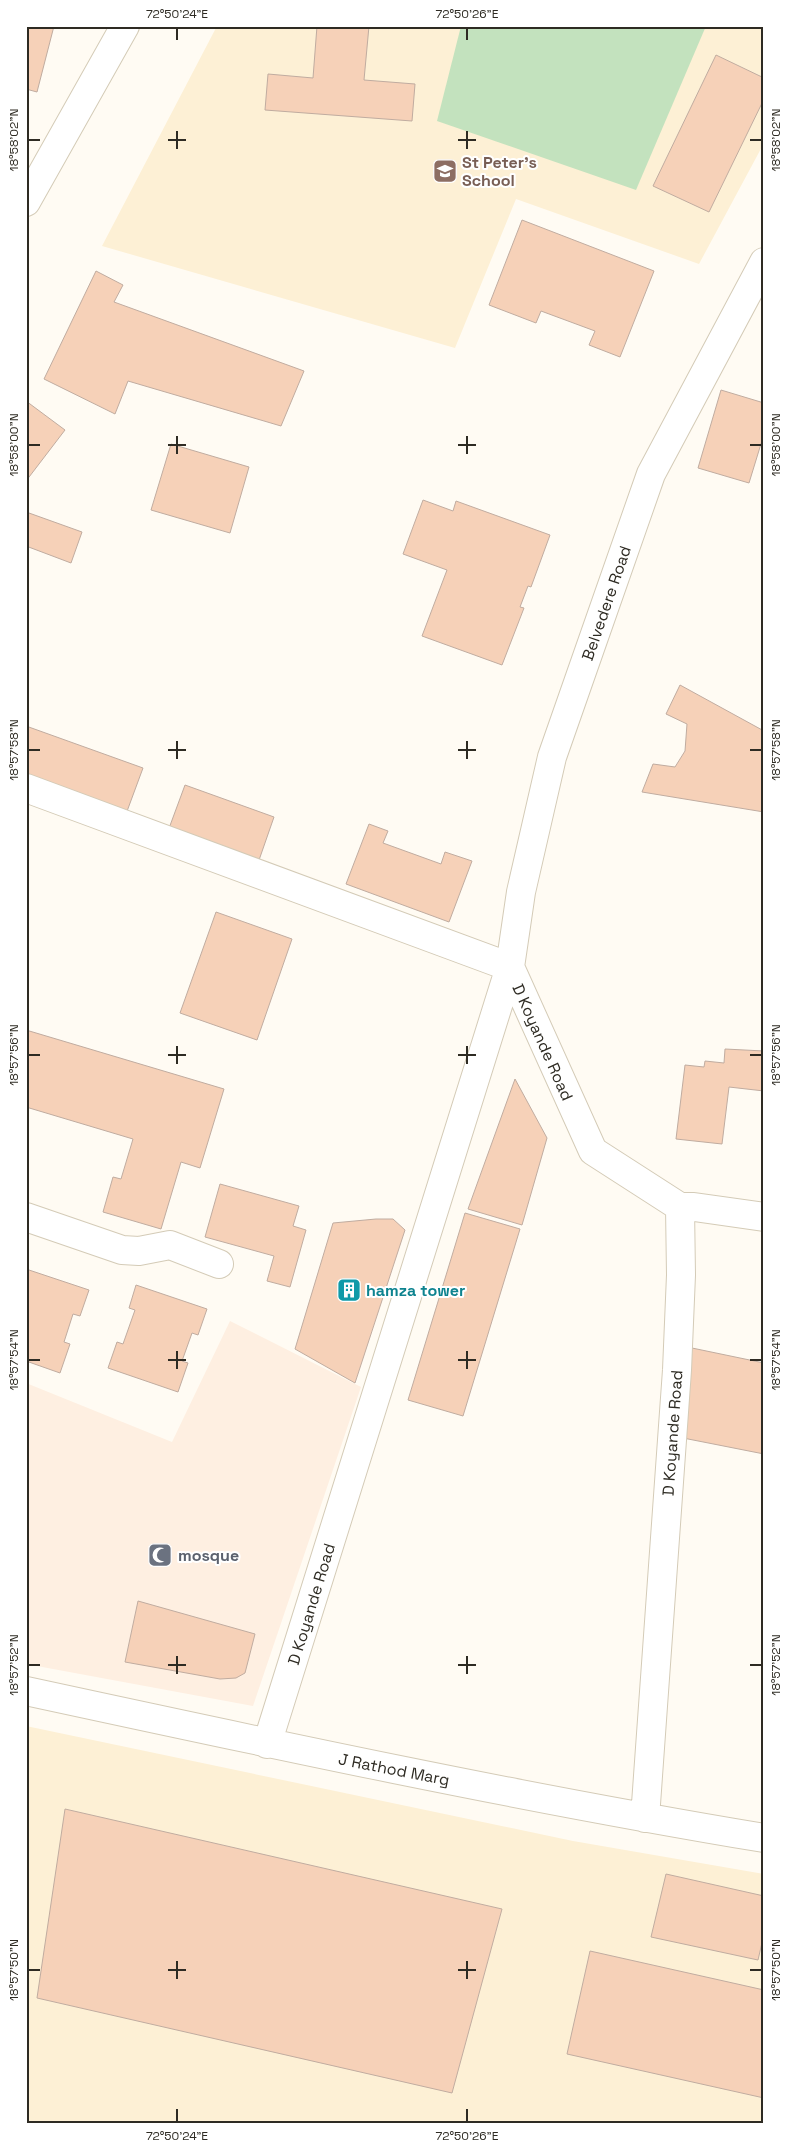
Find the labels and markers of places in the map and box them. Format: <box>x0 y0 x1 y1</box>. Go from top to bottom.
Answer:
place label: St Peter's School <box>462 152 537 191</box>
school or university icon: St Peter's School <box>432 158 458 184</box>
building icon: hamza tower <box>336 1277 362 1303</box>
place label: hamza tower <box>366 1280 465 1301</box>
mosque icon: mosque <box>147 1542 173 1568</box>
place label: mosque <box>178 1545 239 1566</box>

